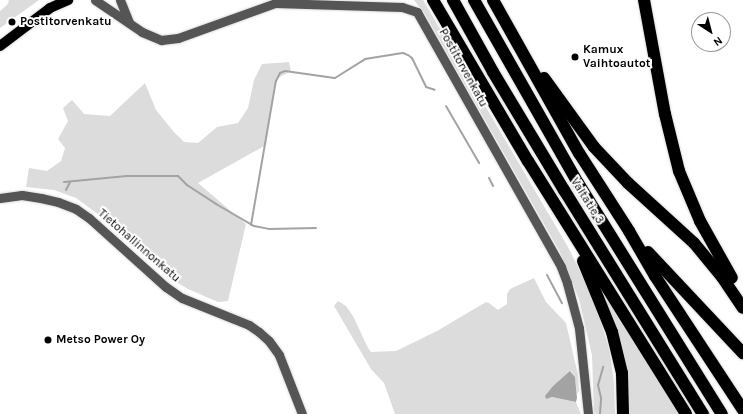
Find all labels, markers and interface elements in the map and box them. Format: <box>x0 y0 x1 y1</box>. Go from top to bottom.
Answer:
north arrow <box>691 12 731 52</box>
place label: Postitorvenkatu <box>20 15 111 29</box>
marker: Postitorvenkatu <box>7 17 17 27</box>
street label: Postitorvenkatu <box>435 26 491 110</box>
text: N <box>711 34 725 49</box>
place label: Kamux Vaihtoautot <box>583 43 651 71</box>
marker: Kamux Vaihtoautot <box>570 52 580 62</box>
street label: Valtatie 3 <box>567 175 607 227</box>
street label: Tietohallinnonkatu <box>95 206 183 286</box>
place label: Metso Power Oy <box>56 333 145 347</box>
marker: Metso Power Oy <box>43 335 53 345</box>

